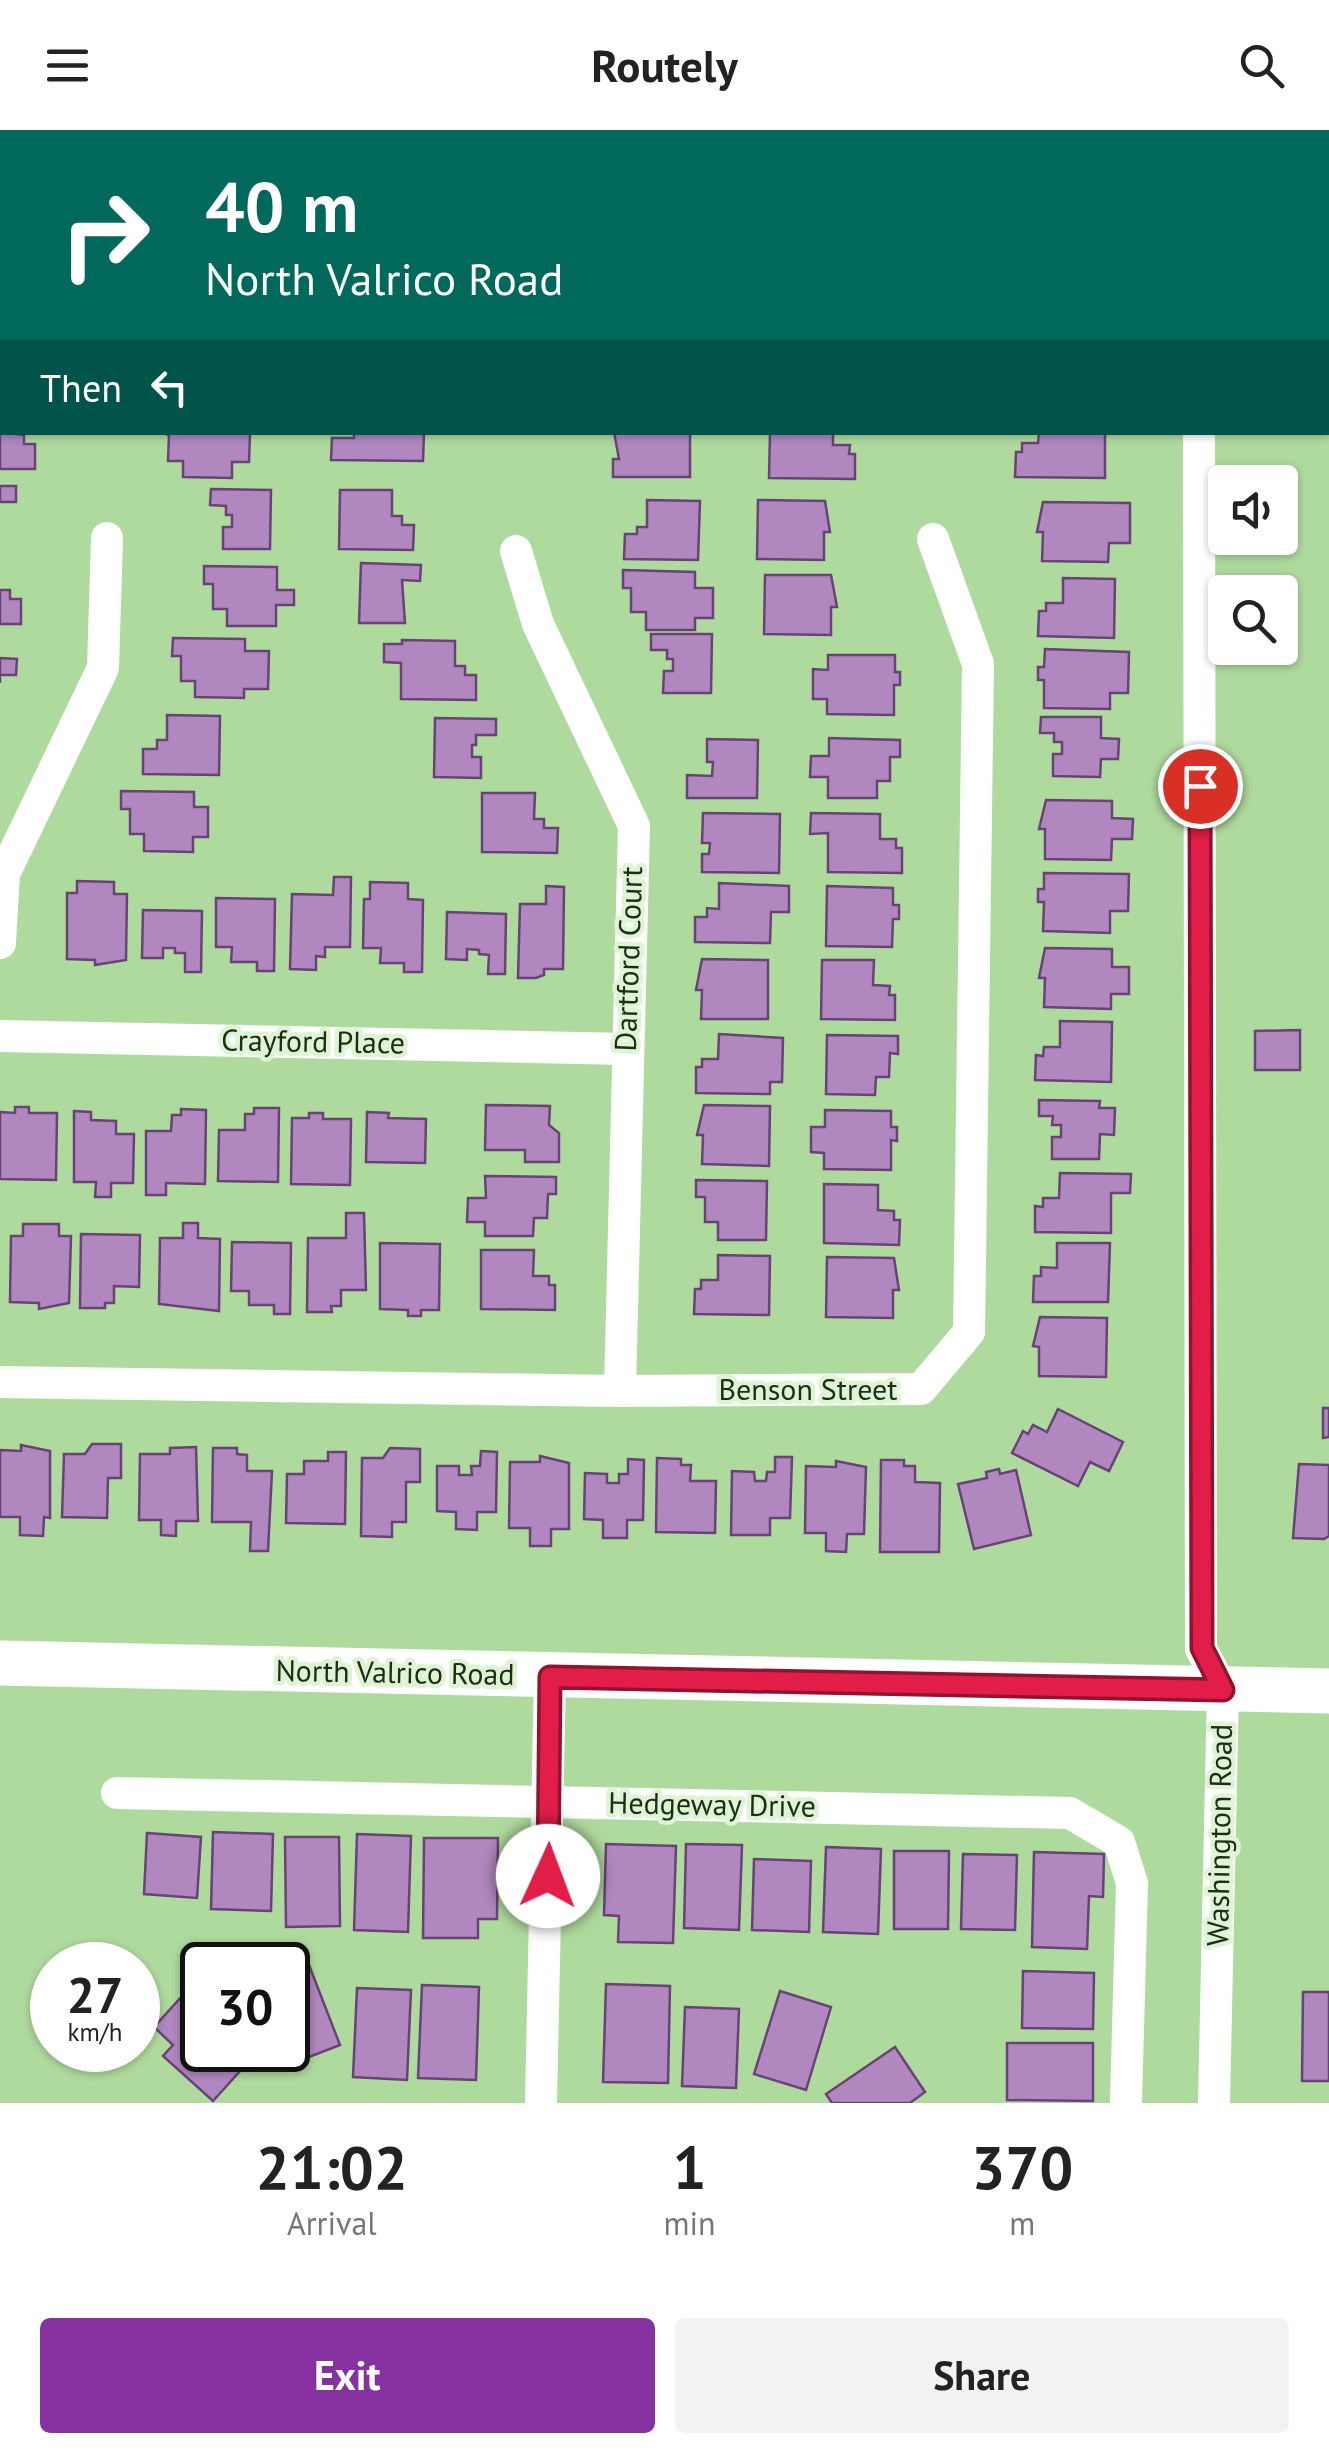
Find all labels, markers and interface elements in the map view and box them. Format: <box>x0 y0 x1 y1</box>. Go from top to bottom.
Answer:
text: Routely <box>591 36 738 94</box>
icon: menu <box>40 38 95 93</box>
icon: search <box>1234 38 1289 93</box>
text: 40 m <box>205 161 358 251</box>
icon: right <box>40 170 170 300</box>
text: North Valrico Road <box>205 249 563 307</box>
icon: left <box>142 360 197 415</box>
text: Then <box>40 363 122 412</box>
map controls <box>1208 465 1298 665</box>
button: sound <box>1208 465 1298 555</box>
button: search <box>1208 575 1298 665</box>
pin <box>1158 744 1243 829</box>
icon: arrive <box>1173 759 1228 814</box>
street label: Dartford Court <box>605 866 650 1052</box>
street label: Crayford Place <box>221 1019 405 1062</box>
street label: Benson Street <box>719 1369 897 1408</box>
street label: North Valrico Road <box>275 1650 515 1693</box>
street label: Washington Road <box>1197 1724 1240 1946</box>
street label: Hedgeway Drive <box>608 1782 816 1825</box>
position arrow <box>496 1824 600 1928</box>
speed limit sign: 30 <box>180 1942 310 2072</box>
text: 27 <box>67 1962 123 2027</box>
text: km/h <box>68 2016 122 2048</box>
text: 21:02 <box>256 2128 408 2206</box>
text: 1 <box>673 2128 707 2206</box>
text: 370 <box>971 2128 1073 2206</box>
text: Arrival <box>287 2202 377 2244</box>
text: min <box>664 2202 716 2244</box>
text: m <box>1009 2202 1035 2244</box>
button: Exit <box>40 2318 655 2433</box>
button: Share <box>675 2318 1289 2433</box>

